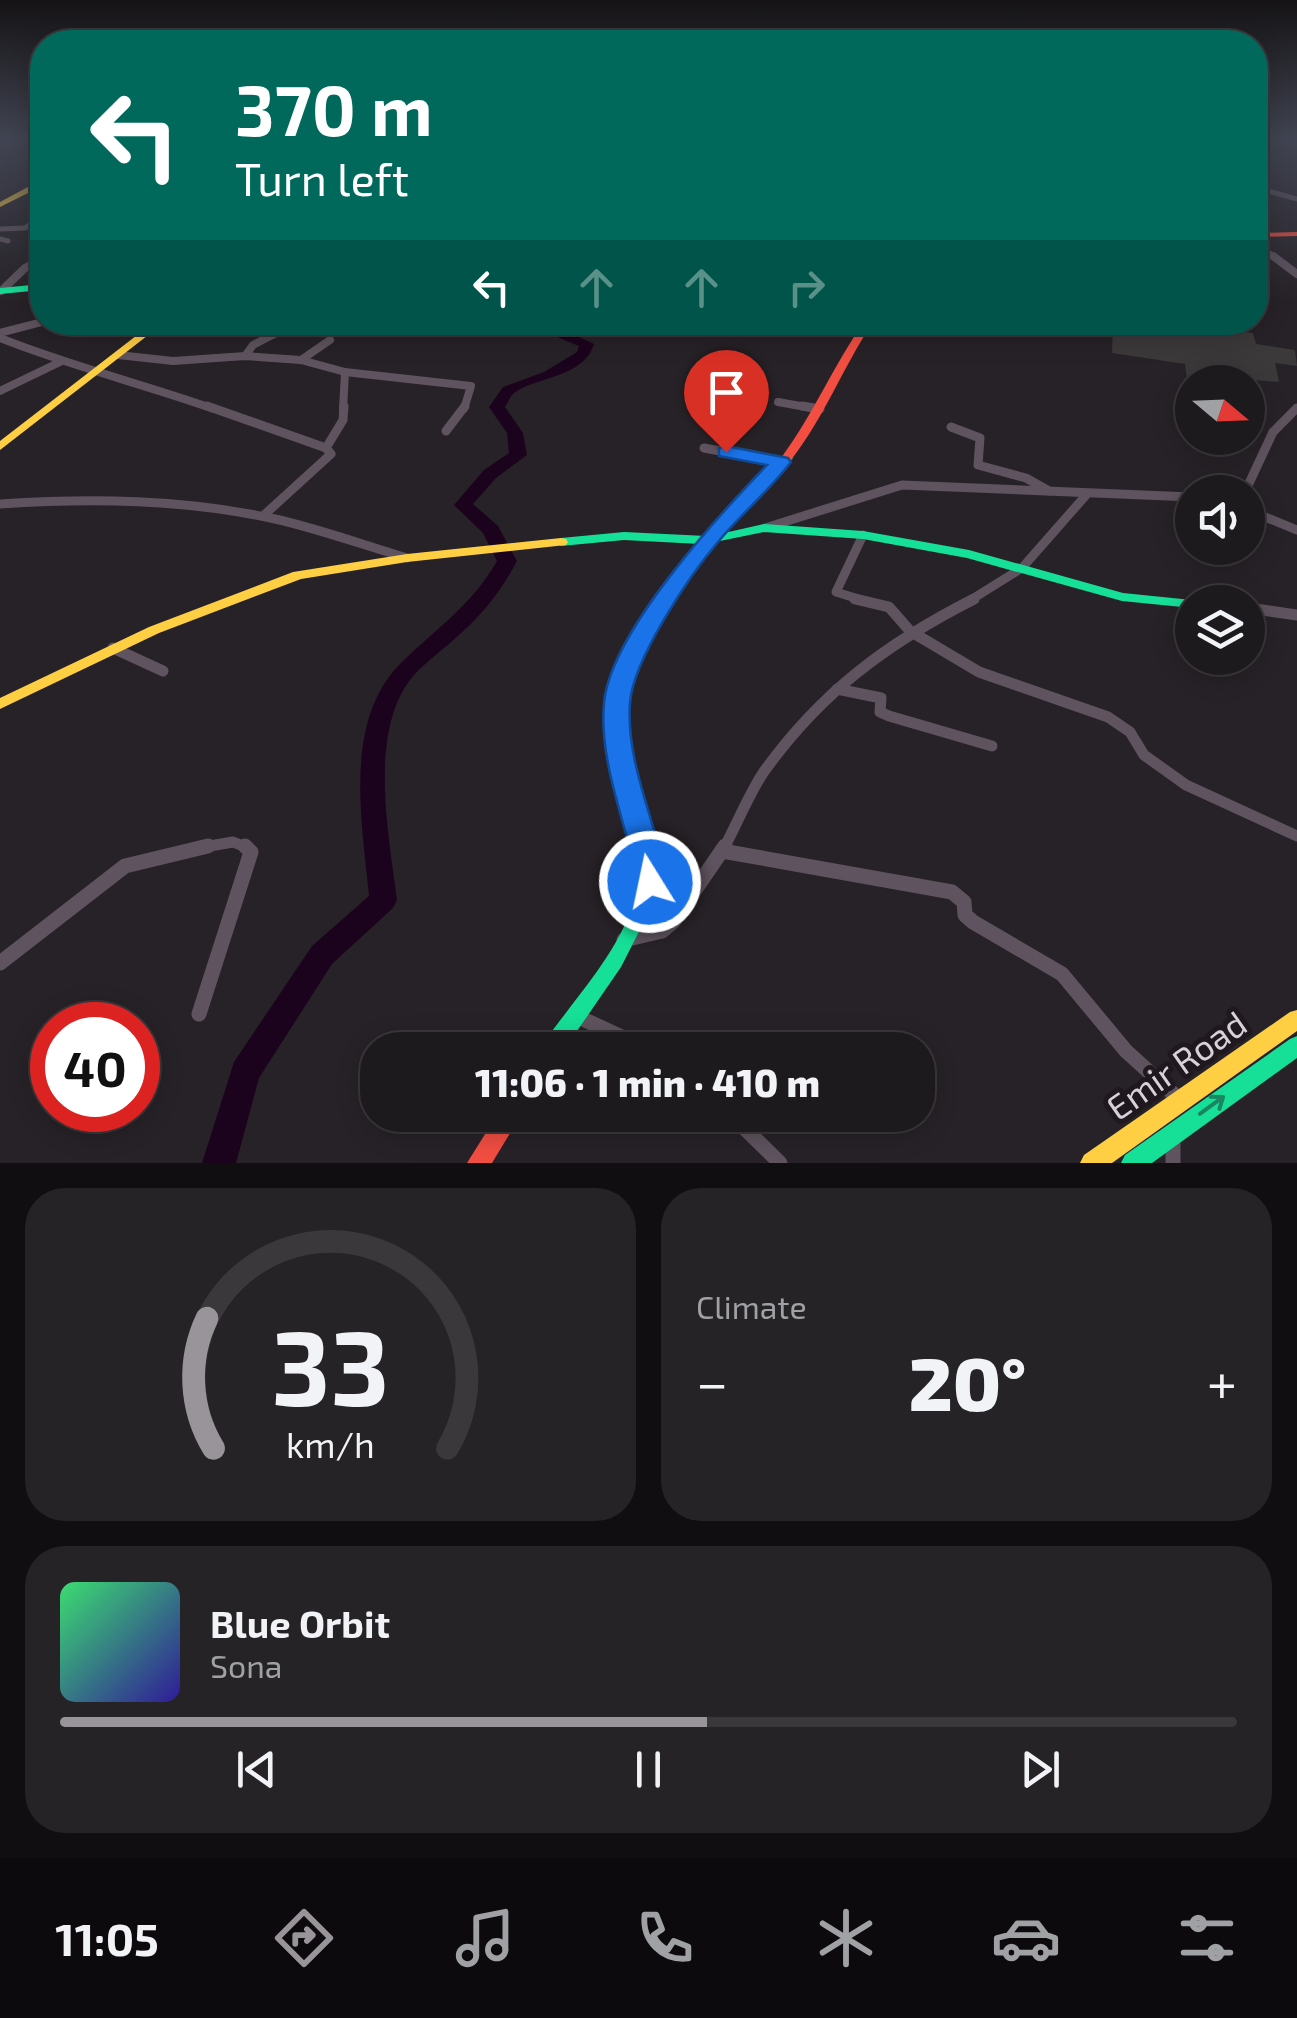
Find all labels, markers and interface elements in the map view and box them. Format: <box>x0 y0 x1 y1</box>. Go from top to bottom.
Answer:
text: 370 m <box>235 66 433 150</box>
icon: left <box>70 70 200 200</box>
text: Turn left <box>235 151 409 205</box>
icon: left <box>464 260 519 315</box>
icon: ahead <box>569 260 624 315</box>
icon: ahead <box>674 260 729 315</box>
icon: right <box>779 260 834 315</box>
pin <box>684 350 769 453</box>
icon: arrive <box>699 365 754 420</box>
north arrow <box>1175 365 1265 455</box>
map controls <box>1175 365 1265 675</box>
button: sound <box>1175 475 1265 565</box>
button: layers <box>1175 585 1265 675</box>
position arrow <box>598 830 702 934</box>
street label: Emir Road <box>1098 1001 1254 1128</box>
speed limit sign: 40 <box>30 1002 160 1132</box>
text: 11:06 · 1 min · 410 m <box>475 1059 820 1105</box>
one-way arrow <box>1197 1095 1225 1116</box>
text: Climate <box>696 1287 807 1325</box>
text: 33 <box>272 1302 389 1427</box>
text: 20° <box>909 1336 1026 1426</box>
text: − <box>696 1348 728 1414</box>
text: + <box>1207 1348 1237 1414</box>
text: km/h <box>286 1422 375 1465</box>
text: Blue Orbit <box>210 1600 390 1646</box>
text: Sona <box>210 1646 282 1684</box>
icon: previous <box>229 1742 284 1797</box>
icon: pause <box>621 1742 676 1797</box>
icon: next <box>1013 1742 1068 1797</box>
icon: directions <box>269 1903 339 1973</box>
icon: music <box>450 1903 520 1973</box>
icon: phone <box>630 1903 700 1973</box>
icon: climate <box>811 1903 881 1973</box>
icon: car <box>991 1903 1061 1973</box>
icon: filters <box>1172 1903 1242 1973</box>
text: 11:05 <box>55 1911 159 1965</box>

